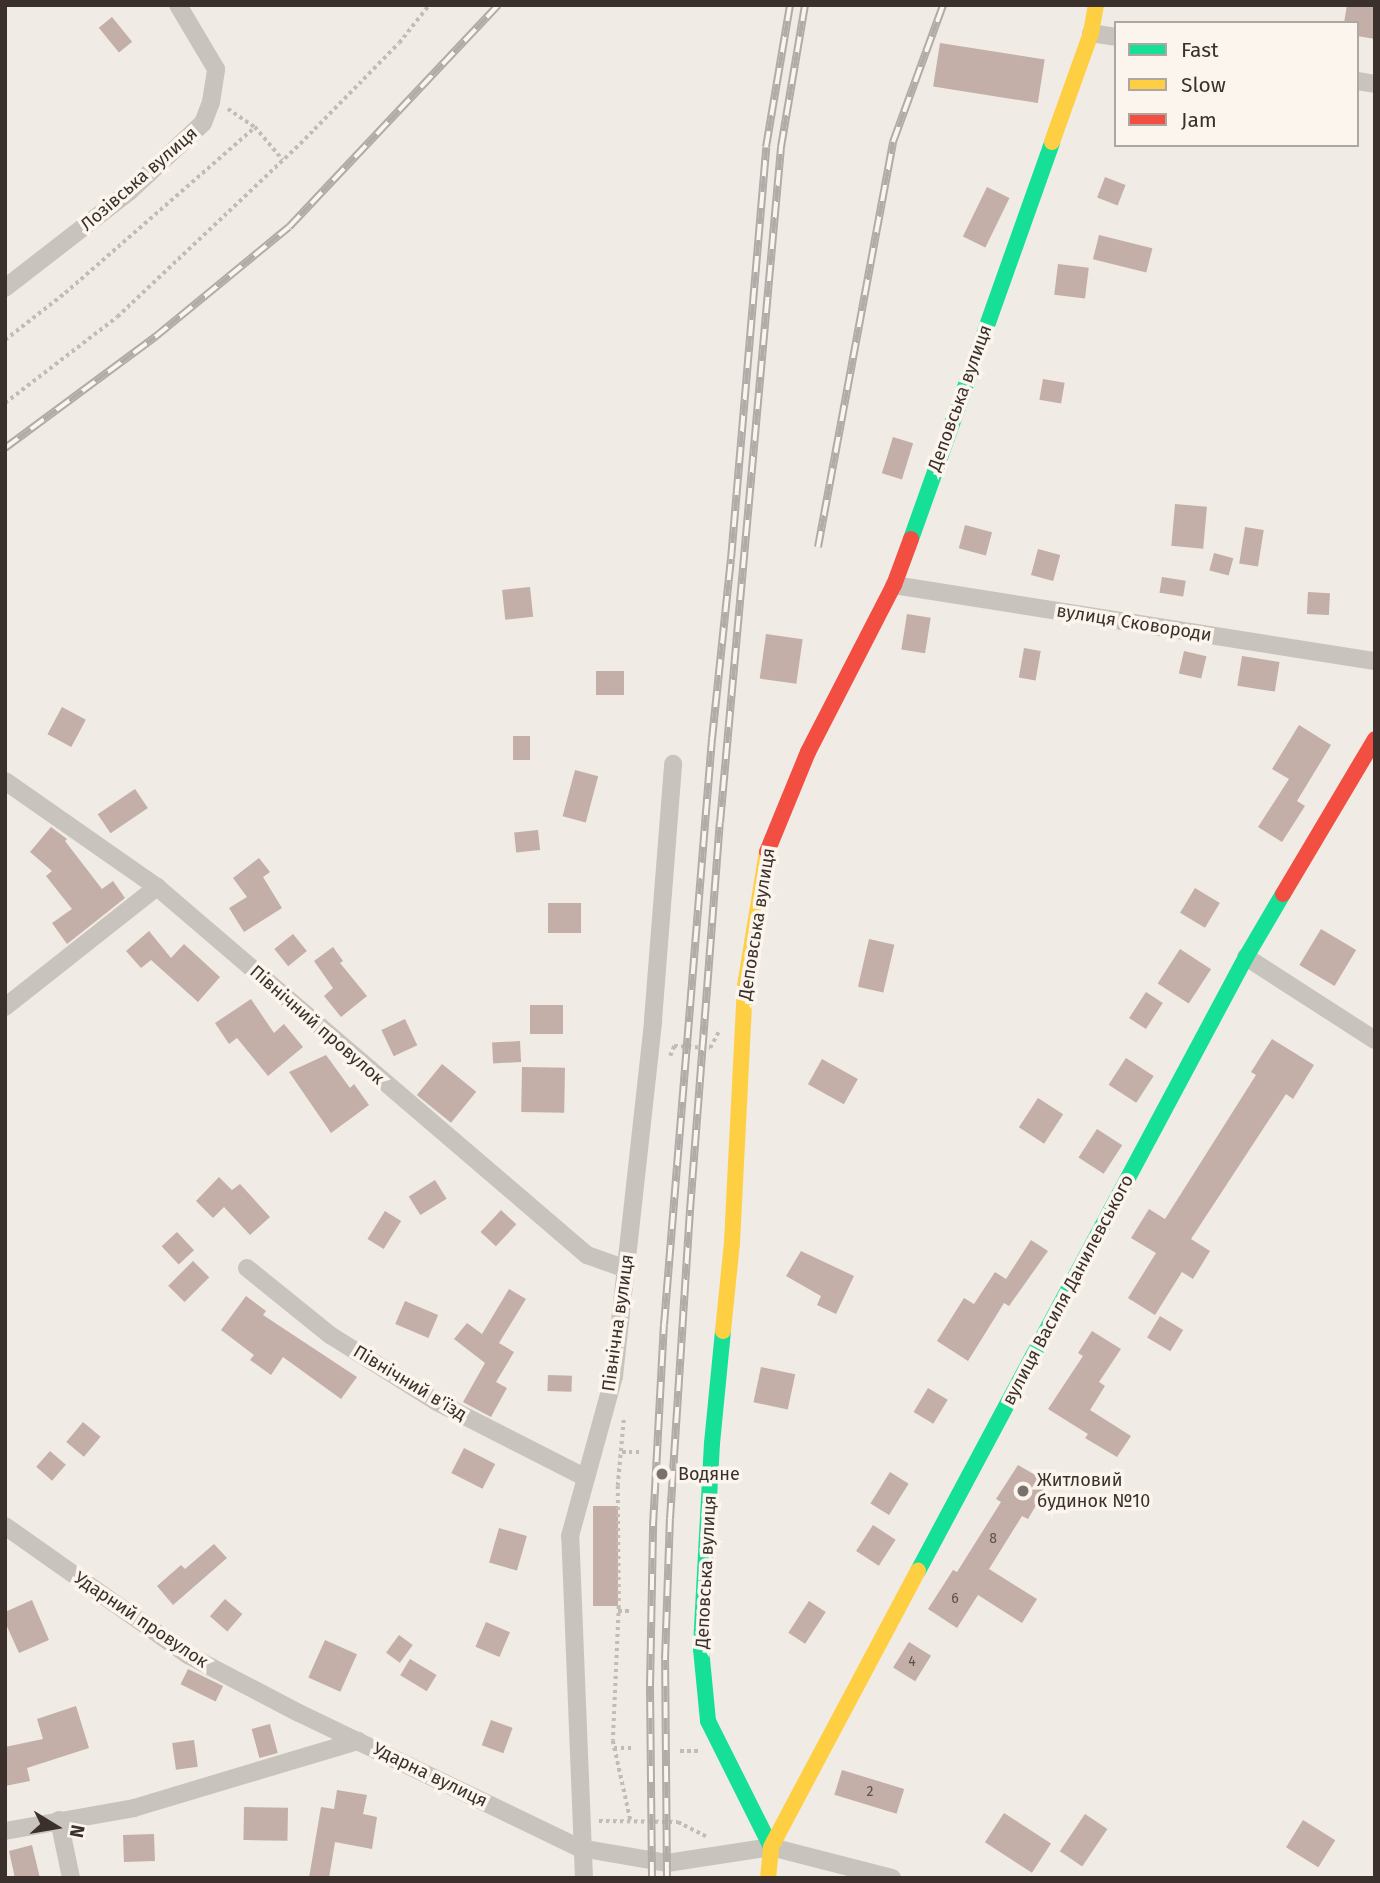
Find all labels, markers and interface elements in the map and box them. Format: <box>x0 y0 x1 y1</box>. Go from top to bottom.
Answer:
legend <box>1114 21 1359 147</box>
text: Fast <box>1181 37 1219 63</box>
text: Slow <box>1181 72 1226 98</box>
text: Jam <box>1181 107 1217 133</box>
street label: Лозівська вулиця <box>76 122 202 236</box>
street label: Деповська вулиця <box>924 322 996 474</box>
street label: вулиця Сковороди <box>1055 600 1213 646</box>
street label: Деповська вулиця <box>734 846 780 1002</box>
street label: Північний провулок <box>245 961 389 1089</box>
street label: вулиця Василя Данилевського <box>998 1171 1138 1409</box>
street label: Північна вулиця <box>598 1253 638 1393</box>
street label: Північний в'їзд <box>349 1341 471 1425</box>
place label: Водяне <box>678 1463 740 1485</box>
marker: Водяне <box>652 1464 672 1484</box>
place label: Житловий будинок №10 <box>1037 1470 1150 1512</box>
marker: Житловий будинок №10 <box>1015 1483 1031 1499</box>
street label: Деповська вулиця <box>691 1495 721 1649</box>
house number: 8 <box>989 1531 997 1547</box>
street label: Ударний провулок <box>70 1567 212 1673</box>
house number: 6 <box>951 1591 959 1607</box>
house number: 4 <box>908 1654 916 1670</box>
street label: Ударна вулиця <box>369 1738 491 1812</box>
house number: 2 <box>867 1784 873 1800</box>
north arrow <box>21 1792 91 1862</box>
text: N <box>65 1823 90 1839</box>

